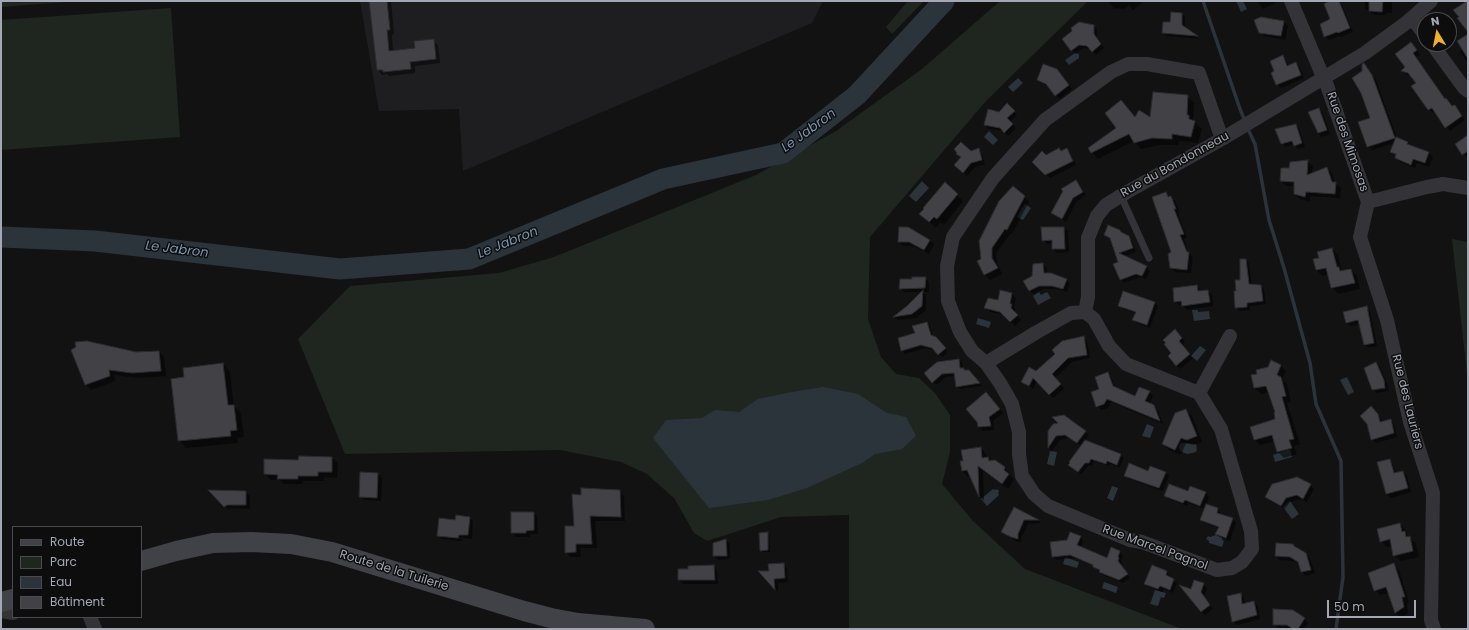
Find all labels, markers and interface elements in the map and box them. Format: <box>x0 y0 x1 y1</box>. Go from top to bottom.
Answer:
north arrow <box>1417 12 1457 52</box>
text: N <box>1430 13 1441 30</box>
street label: Rue des Mimosas <box>1323 90 1371 194</box>
water label: Le Jabron <box>779 106 839 156</box>
street label: Rue du Bondonneau <box>1118 129 1232 201</box>
water label: Le Jabron <box>476 224 540 262</box>
water label: Le Jabron <box>145 238 209 262</box>
street label: Rue des Lauriers <box>1388 353 1426 451</box>
street label: Rue Marcel Pagnol <box>1100 522 1210 574</box>
legend <box>12 526 142 618</box>
text: Route <box>50 533 84 550</box>
street label: Route de la Tuilerie <box>338 548 450 594</box>
text: Parc <box>50 553 77 570</box>
text: Eau <box>50 573 72 590</box>
scale bar <box>1329 592 1418 618</box>
text: Bâtiment <box>50 593 105 610</box>
text: 50 m <box>1334 598 1365 615</box>

